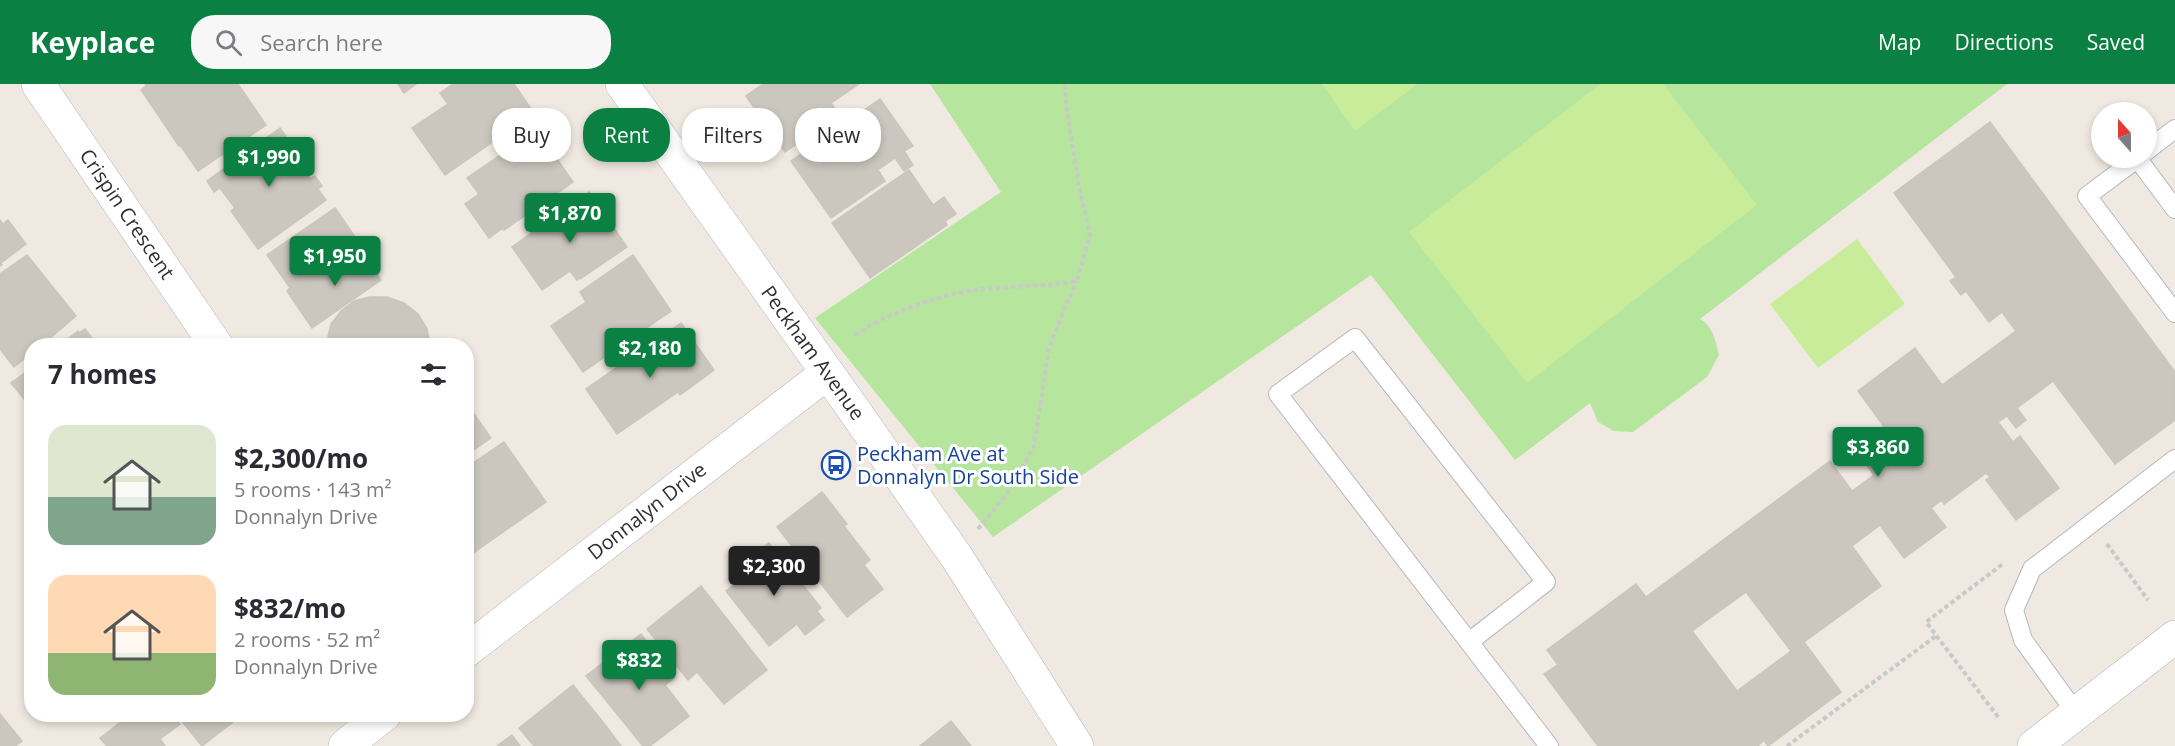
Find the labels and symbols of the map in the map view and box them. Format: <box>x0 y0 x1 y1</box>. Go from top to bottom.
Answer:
north arrow <box>2091 102 2157 168</box>
pin: $1,990 <box>220 137 318 188</box>
street label: Crispin Crescent <box>74 143 181 284</box>
pin: $1,870 <box>521 193 619 244</box>
pin: $1,950 <box>286 236 384 287</box>
street label: Peckham Avenue <box>755 280 871 425</box>
pin: $2,180 <box>601 328 699 379</box>
pin: $3,860 <box>1829 427 1927 478</box>
place label: Peckham Ave at Donnalyn Dr South Side <box>857 440 1079 490</box>
bus stop icon: Peckham Ave at Donnalyn Dr South Side <box>820 449 852 481</box>
street label: Donnalyn Drive <box>582 456 712 565</box>
pin: $2,300 <box>725 546 823 597</box>
pin: $832 <box>603 640 675 691</box>

